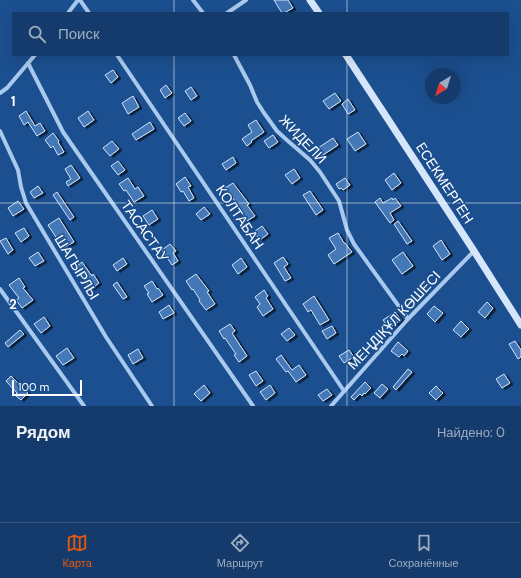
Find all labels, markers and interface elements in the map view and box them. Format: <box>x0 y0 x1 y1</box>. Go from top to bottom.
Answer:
search box <box>12 12 509 56</box>
icon: search <box>26 23 48 45</box>
text: Поиск <box>58 24 100 44</box>
north arrow <box>425 68 461 104</box>
text: 1 <box>11 93 15 110</box>
street label: ЖИДЕЛИ <box>275 111 331 167</box>
street label: EСЕКМЕРГЕН <box>412 139 478 227</box>
street label: КОЛТАБАН <box>212 181 268 253</box>
street label: ТАСАСТАУ <box>117 197 173 265</box>
street label: ШАГЫРЛЫ <box>51 231 103 303</box>
street label: МЕҢДІҚҰЛ КӨШЕСІ <box>344 267 444 373</box>
text: 2 <box>9 296 17 313</box>
scale bar <box>12 378 82 397</box>
text: 100 m <box>18 380 49 394</box>
text: Рядом <box>16 421 71 443</box>
text: Найдено: 0 <box>437 424 505 441</box>
tab: Карта <box>62 532 92 570</box>
tab: Маршрут <box>217 532 264 570</box>
tab: Сохранённые <box>389 532 459 570</box>

